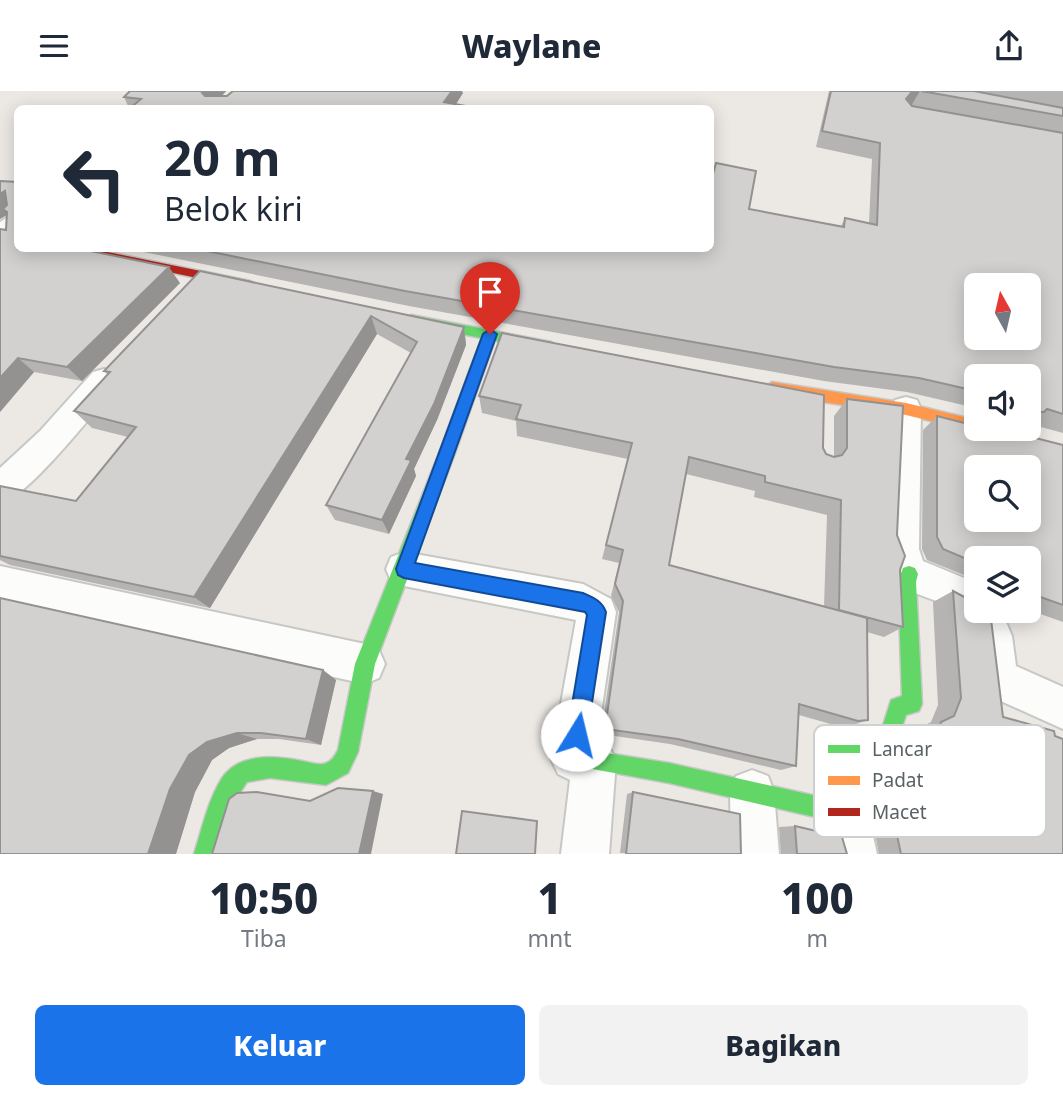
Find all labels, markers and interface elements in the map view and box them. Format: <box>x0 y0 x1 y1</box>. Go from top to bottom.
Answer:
text: Waylane <box>462 24 601 67</box>
icon: menu <box>35 27 73 65</box>
icon: share <box>990 27 1028 65</box>
text: 20 m <box>164 124 281 190</box>
icon: left <box>49 133 140 224</box>
text: Belok kiri <box>164 187 303 230</box>
pin <box>460 262 520 334</box>
icon: arrive <box>471 273 509 311</box>
north arrow <box>964 273 1041 350</box>
map controls <box>964 273 1041 623</box>
button: sound <box>964 364 1041 441</box>
button: search <box>964 455 1041 532</box>
button: layers <box>964 546 1041 623</box>
position arrow <box>540 698 614 772</box>
legend <box>814 725 1046 837</box>
text: Lancar <box>872 736 932 762</box>
text: Padat <box>872 767 923 793</box>
text: Macet <box>872 799 927 825</box>
text: 10:50 <box>209 869 318 926</box>
text: 1 <box>537 869 562 926</box>
text: 100 <box>781 869 854 926</box>
text: Tiba <box>241 922 287 954</box>
text: mnt <box>528 922 572 954</box>
text: m <box>807 922 828 954</box>
button: Keluar <box>35 1005 525 1085</box>
button: Bagikan <box>539 1005 1028 1085</box>

